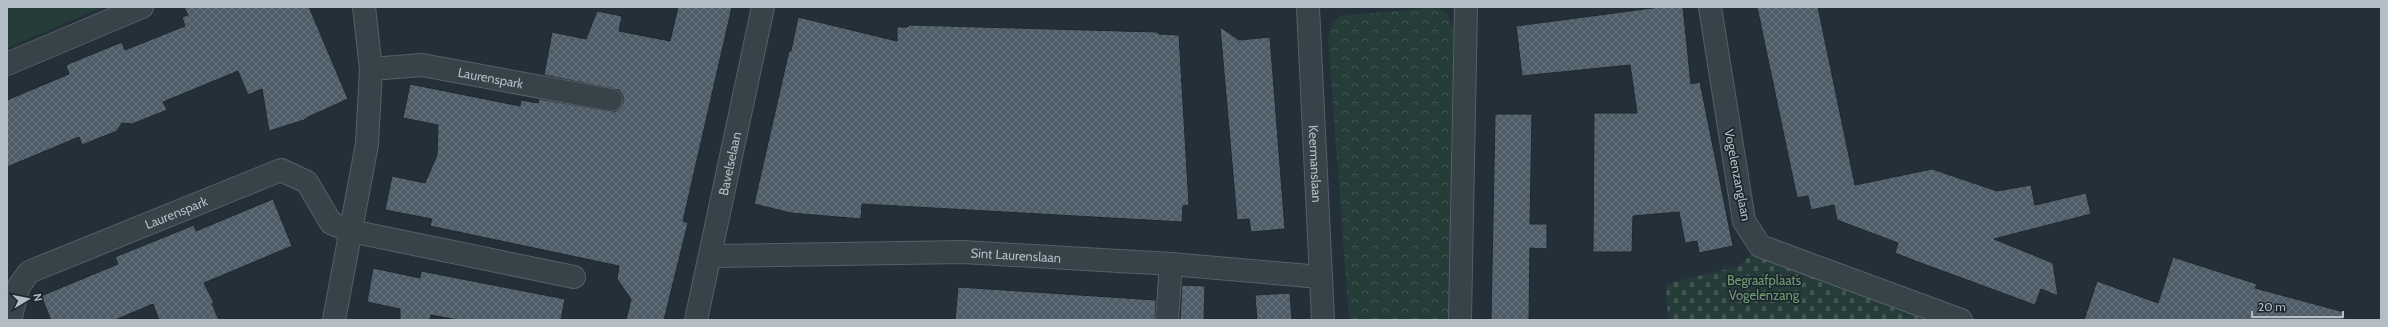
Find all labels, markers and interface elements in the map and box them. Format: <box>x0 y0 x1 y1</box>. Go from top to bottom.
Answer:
street label: Laurenspark <box>457 64 525 92</box>
street label: Keermanslaan <box>1306 125 1325 203</box>
street label: Vogelenzanglaan <box>1721 128 1755 222</box>
street label: Bavelselaan <box>715 130 744 197</box>
street label: Laurenspark <box>142 193 210 232</box>
street label: Sint Laurenslaan <box>970 244 1062 266</box>
park label: Begraafplaats Vogelenzang <box>1727 272 1802 303</box>
north arrow <box>8 279 48 319</box>
text: N <box>30 292 45 302</box>
scale bar <box>2252 293 2343 319</box>
text: 20 m <box>2258 299 2286 314</box>

